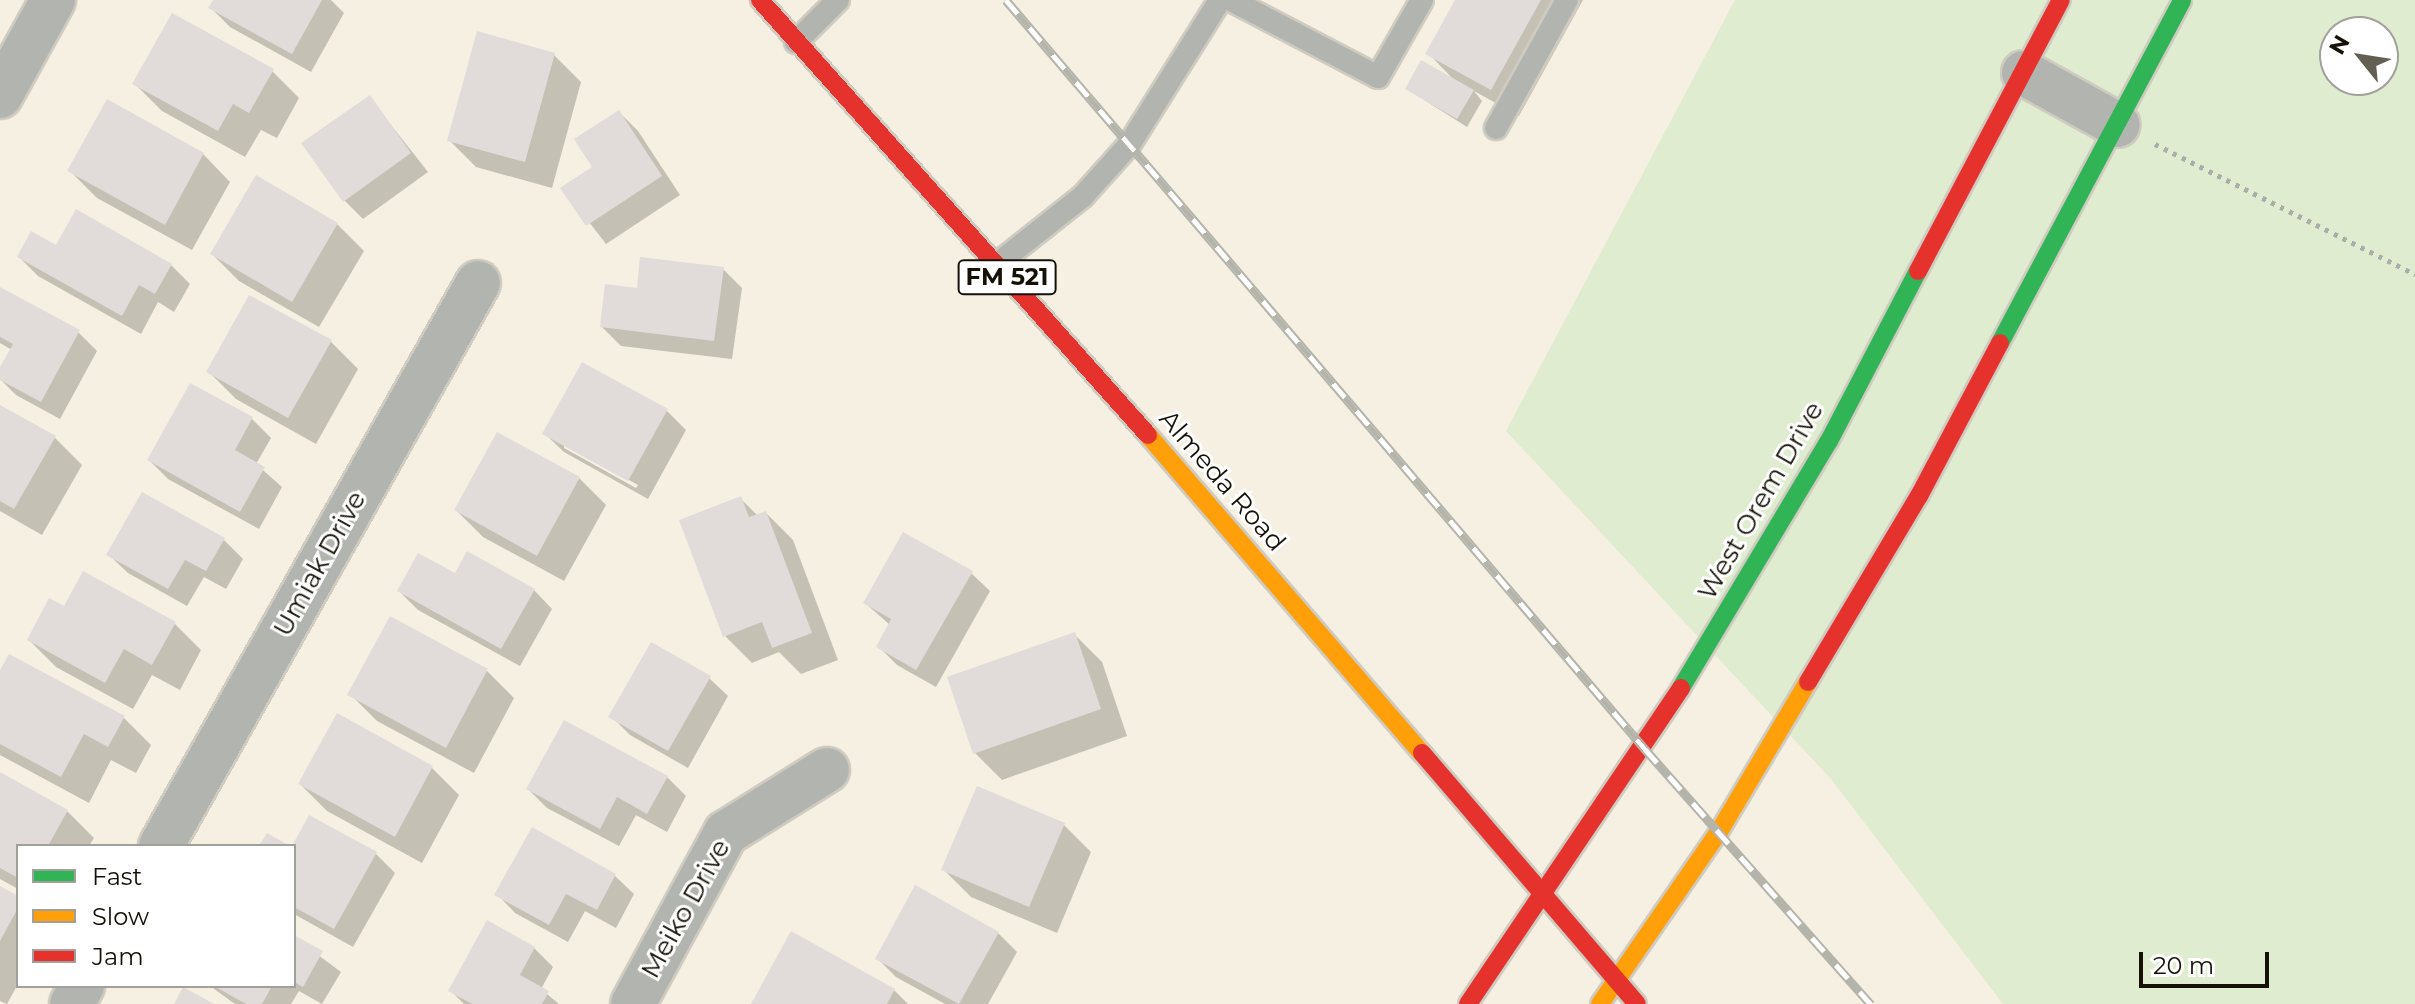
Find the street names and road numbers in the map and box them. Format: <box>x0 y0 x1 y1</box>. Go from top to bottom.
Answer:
road number: FM 521 <box>957 257 1057 297</box>
street label: West Orem Drive <box>1692 396 1830 606</box>
street label: Almeda Road <box>1152 404 1292 558</box>
street label: Umiak Drive <box>267 486 373 642</box>
street label: Meiko Drive <box>635 834 737 984</box>

